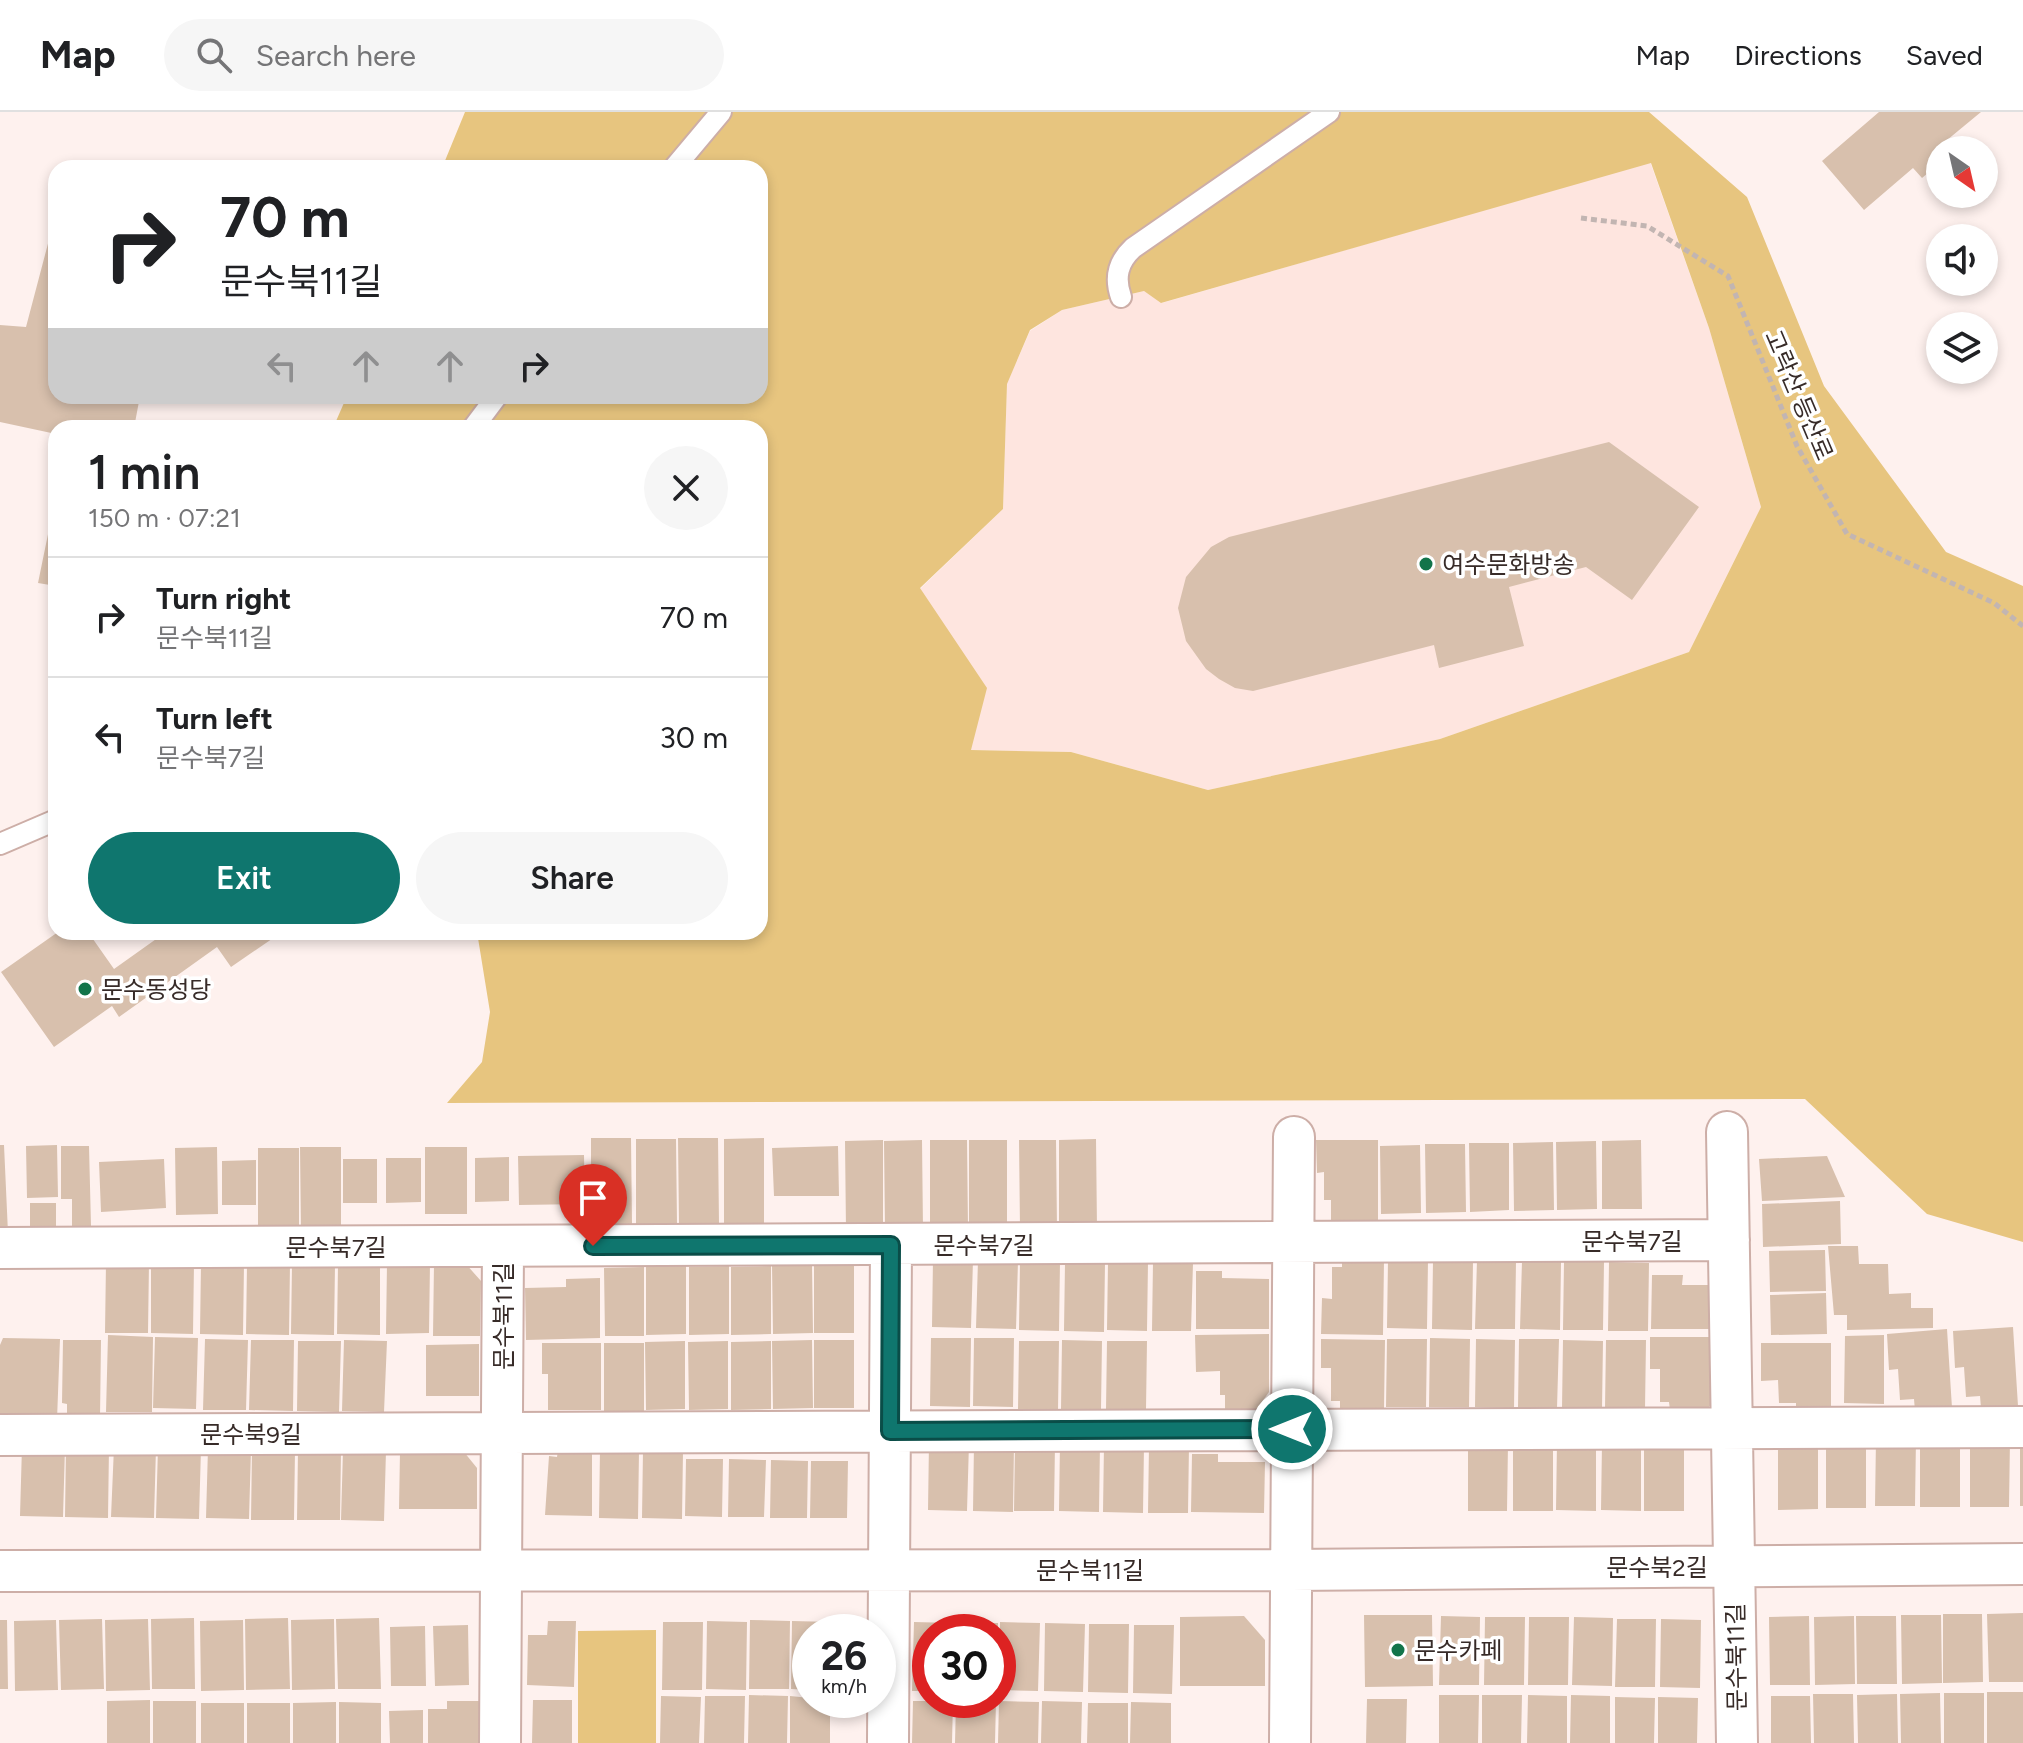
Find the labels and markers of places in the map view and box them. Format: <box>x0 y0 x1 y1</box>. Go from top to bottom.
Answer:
place label: 여수문화방송 <box>1442 550 1574 579</box>
marker: 여수문화방송 <box>1417 555 1435 573</box>
place label: 문수동성당 <box>101 975 211 1004</box>
marker: 문수동성당 <box>76 980 94 998</box>
pin <box>559 1164 627 1246</box>
place label: 문수카페 <box>1414 1636 1502 1665</box>
marker: 문수카페 <box>1389 1641 1407 1659</box>

